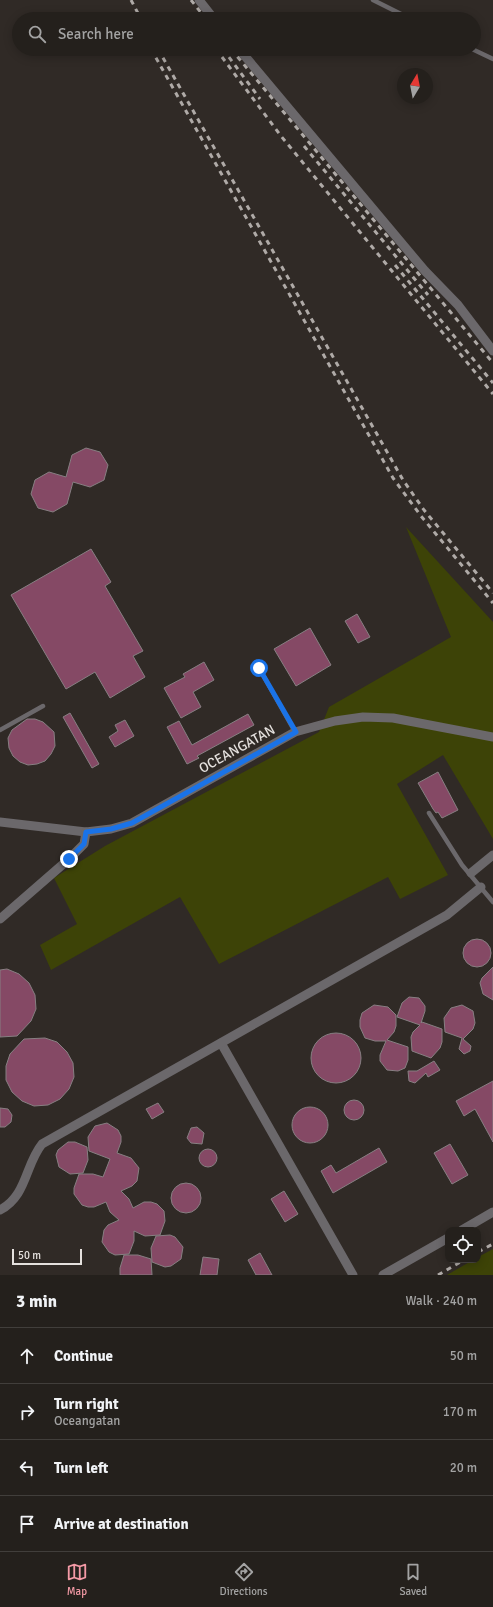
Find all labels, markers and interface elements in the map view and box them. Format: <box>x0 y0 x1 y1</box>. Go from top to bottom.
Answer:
search box <box>12 12 481 56</box>
icon: search <box>26 23 48 45</box>
text: Search here <box>58 25 134 43</box>
north arrow <box>397 68 433 104</box>
route start <box>250 659 268 677</box>
street label: OCEANGATAN <box>196 721 278 777</box>
route end <box>60 850 78 868</box>
map controls <box>445 1227 481 1263</box>
button: locate <box>445 1227 481 1263</box>
scale bar <box>12 1247 82 1266</box>
text: 50 m <box>18 1249 41 1262</box>
text: 3 min <box>16 1291 57 1312</box>
text: Walk · 240 m <box>406 1293 477 1309</box>
icon: ahead <box>16 1345 38 1367</box>
text: Continue <box>54 1347 113 1365</box>
text: 50 m <box>450 1348 477 1364</box>
text: Turn right <box>54 1395 119 1413</box>
icon: right <box>16 1401 38 1423</box>
text: 170 m <box>443 1404 477 1420</box>
text: Oceangatan <box>54 1413 120 1429</box>
icon: left <box>16 1457 38 1479</box>
text: Turn left <box>54 1459 108 1477</box>
text: 20 m <box>450 1460 477 1476</box>
icon: arrive <box>16 1513 38 1535</box>
text: Arrive at destination <box>54 1515 189 1533</box>
tab: Map <box>66 1561 88 1598</box>
tab: Directions <box>220 1561 268 1598</box>
tab: Saved <box>399 1561 427 1598</box>

